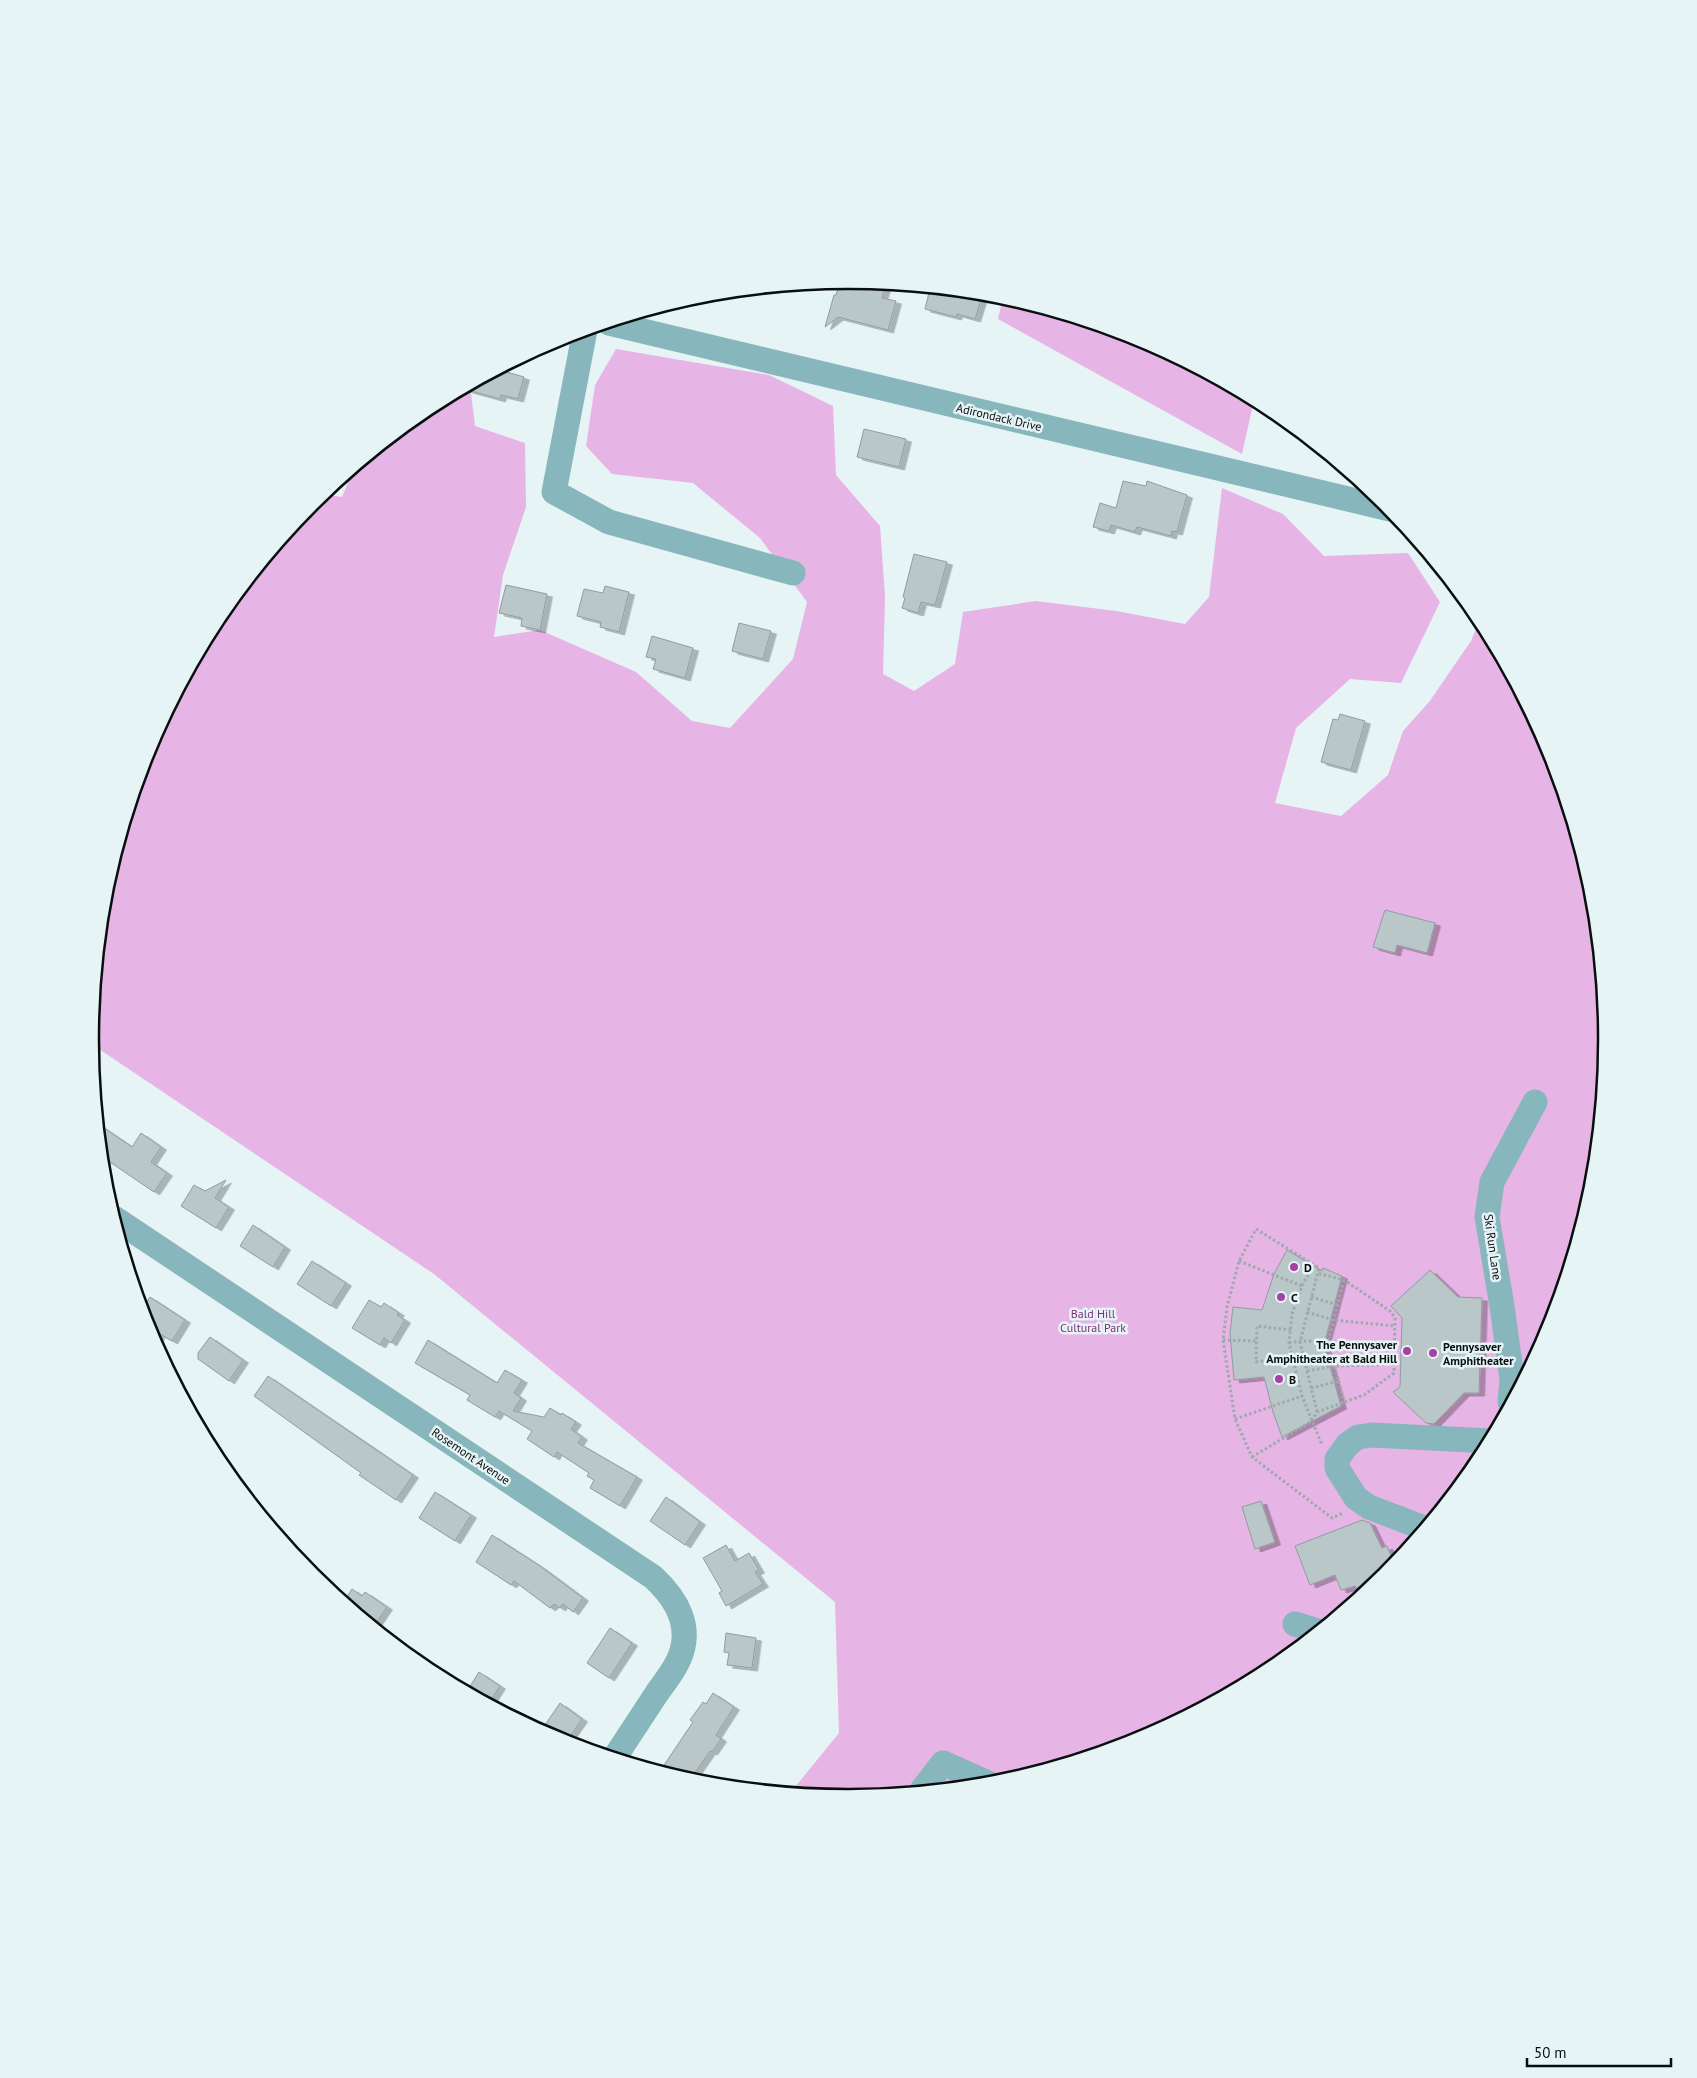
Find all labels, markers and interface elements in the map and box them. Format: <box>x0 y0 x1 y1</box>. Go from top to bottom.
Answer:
street label: Adirondack Drive <box>955 400 1043 434</box>
street label: Ski Run Lane <box>1481 1213 1505 1281</box>
place label: D <box>1304 1260 1312 1275</box>
marker: D <box>1288 1261 1300 1273</box>
place label: C <box>1291 1290 1298 1305</box>
marker: C <box>1275 1291 1287 1303</box>
park label: Bald Hill Cultural Park <box>1060 1306 1126 1335</box>
place label: The Pennysaver Amphitheater at Bald Hill <box>1266 1337 1398 1366</box>
place label: Pennysaver Amphitheater <box>1443 1339 1514 1368</box>
marker: The Pennysaver Amphitheater at Bald Hill <box>1401 1345 1413 1357</box>
marker: Pennysaver Amphitheater <box>1427 1347 1439 1359</box>
place label: B <box>1289 1372 1296 1387</box>
marker: B <box>1273 1373 1285 1385</box>
street label: Rosemont Avenue <box>429 1424 513 1488</box>
scale bar <box>1527 2036 1671 2068</box>
text: 50 m <box>1534 2043 1567 2062</box>

